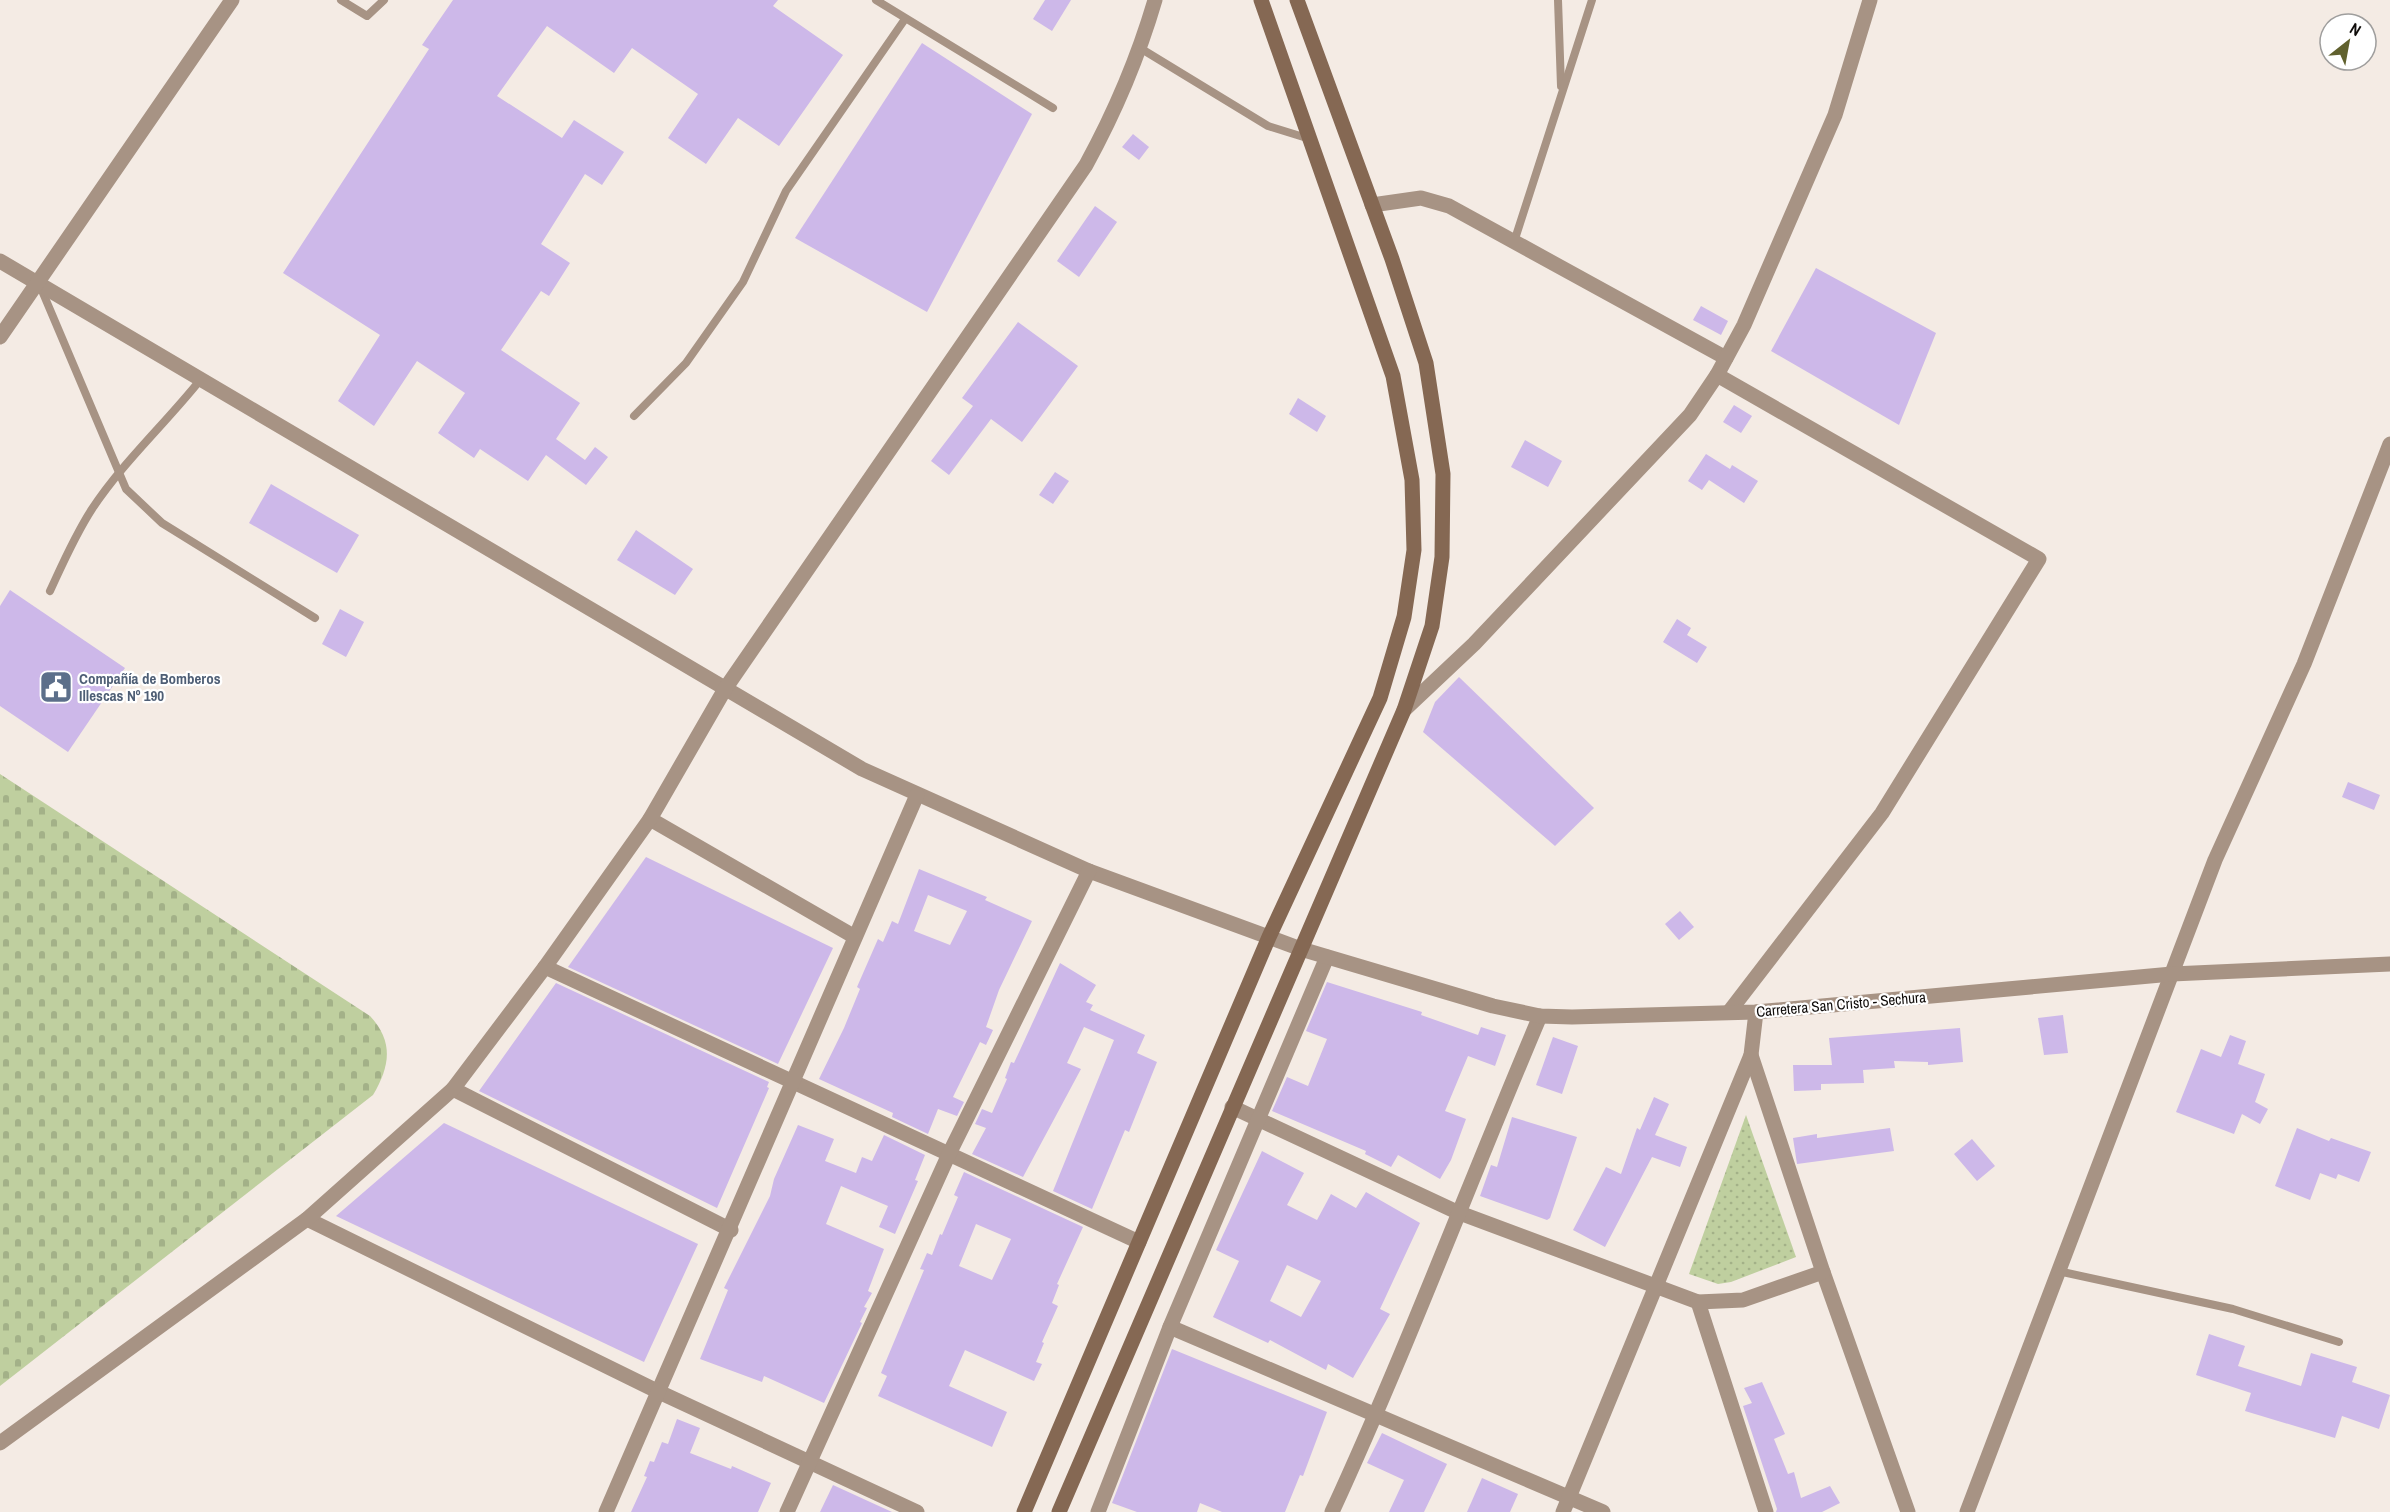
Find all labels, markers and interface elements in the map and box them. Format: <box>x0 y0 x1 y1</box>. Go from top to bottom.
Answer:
north arrow <box>2318 12 2378 72</box>
text: N <box>2346 17 2365 41</box>
place label: Compañía de Bomberos Illescas Nº 190 <box>79 668 221 706</box>
public building icon: Compañía de Bomberos Illescas Nº 190 <box>38 669 74 705</box>
street label: Carretera San Cristo - Sechura <box>1755 986 1927 1022</box>

